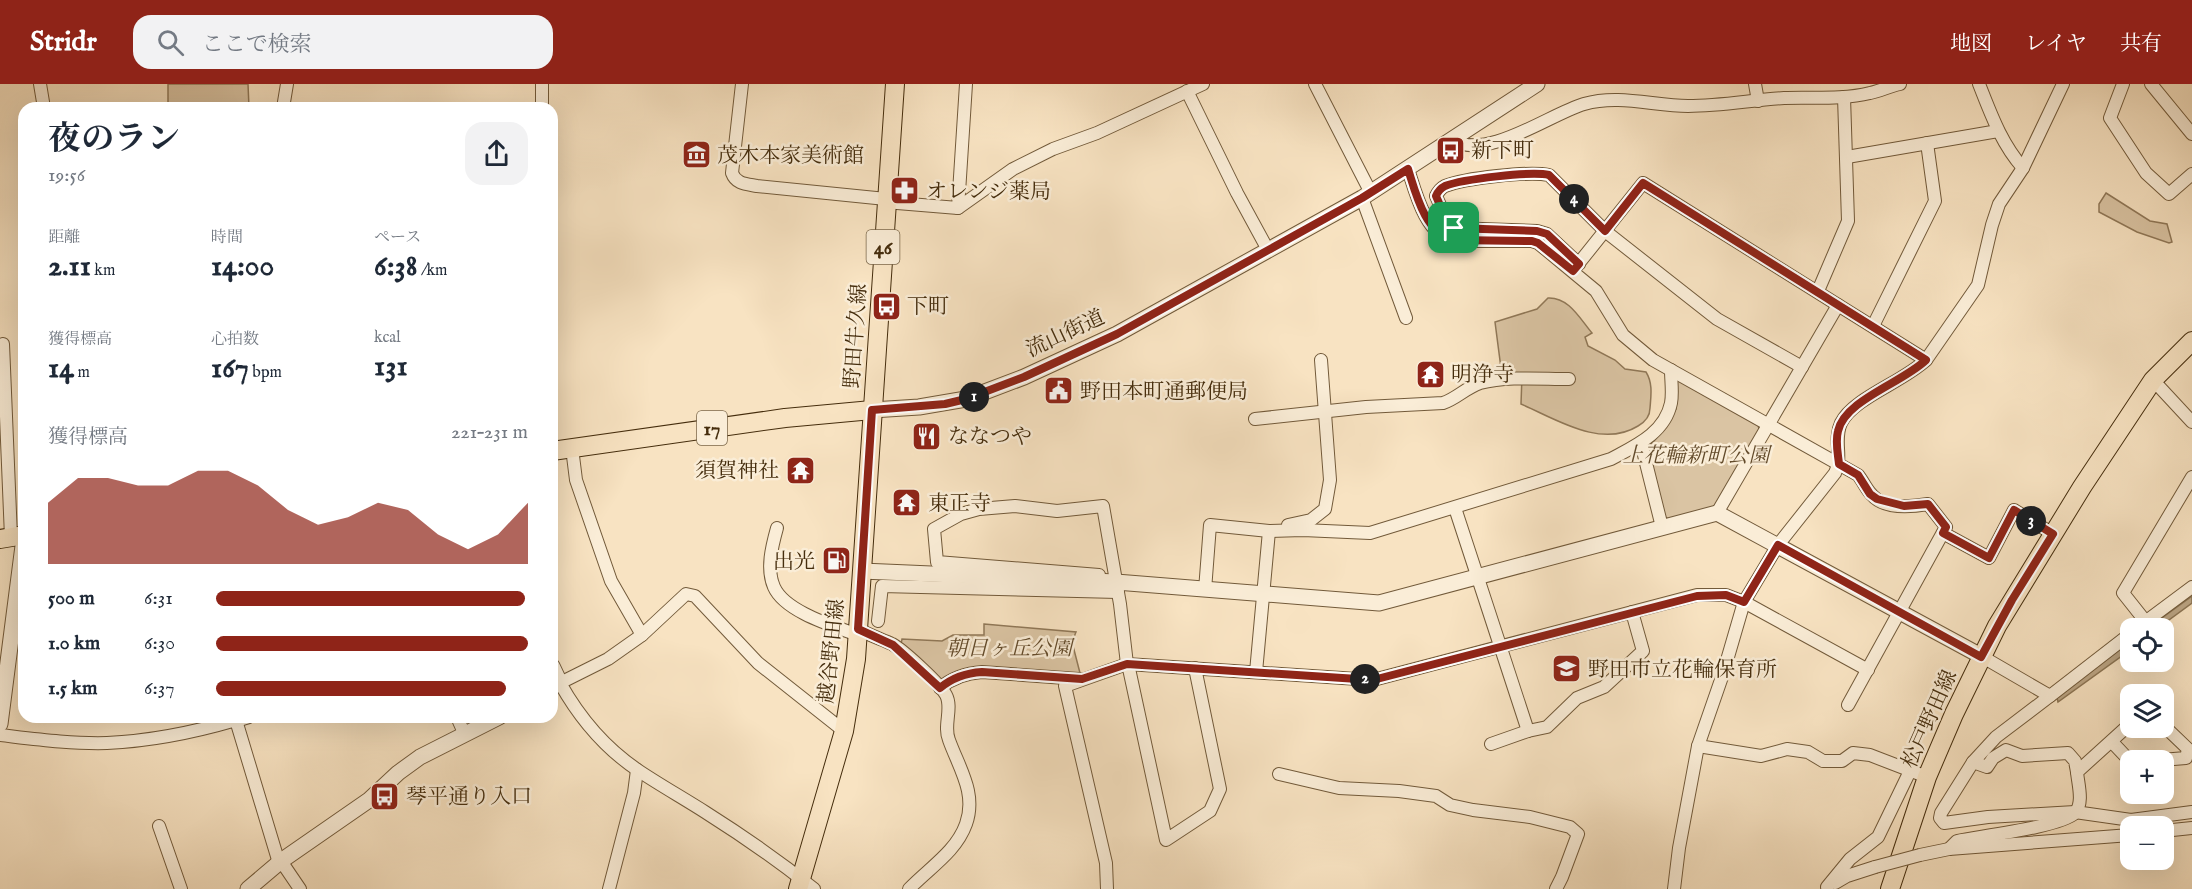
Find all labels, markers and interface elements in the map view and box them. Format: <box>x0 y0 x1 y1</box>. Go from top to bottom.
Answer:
search box <box>133 15 553 69</box>
text: Stridr <box>30 25 97 60</box>
icon: search <box>154 26 187 59</box>
text: ここで検索 <box>202 31 312 59</box>
text: 地図 <box>1950 31 1992 58</box>
text: レイヤ <box>2025 31 2087 58</box>
text: 共有 <box>2120 31 2162 58</box>
text: 夜のラン <box>48 119 180 161</box>
button: share <box>465 122 528 185</box>
bus stop icon: 新下町 <box>1434 134 1466 166</box>
place label: 新下町 <box>1471 138 1534 165</box>
museum icon: 茂木本家美術館 <box>680 139 712 171</box>
place label: 茂木本家美術館 <box>717 143 864 170</box>
text: 19:56 <box>48 163 85 188</box>
pharmacy icon: オレンジ薬局 <box>889 175 921 207</box>
place label: オレンジ薬局 <box>926 179 1051 206</box>
pin: 4 <box>1559 184 1589 214</box>
text: 4 <box>1570 189 1578 209</box>
pin <box>1428 202 1479 253</box>
icon: arrive <box>1437 211 1470 244</box>
text: 距離 <box>48 228 80 248</box>
text: 時間 <box>211 228 243 248</box>
text: ペース <box>374 228 421 248</box>
road number: 46 <box>866 230 900 264</box>
text: 2.11 <box>48 248 91 286</box>
text: 14:00 <box>211 248 274 286</box>
text: 6:38 <box>374 248 418 286</box>
text: km <box>91 261 115 281</box>
text: /km <box>418 261 447 281</box>
street label: 野田牛久線 <box>839 283 874 389</box>
bus stop icon: 下町 <box>870 290 902 322</box>
place label: 下町 <box>907 294 949 321</box>
street label: 流山街道 <box>1022 304 1109 364</box>
text: kcal <box>374 328 401 348</box>
text: 獲得標高 <box>48 330 112 350</box>
text: 心拍数 <box>211 330 259 350</box>
text: 131 <box>374 348 408 386</box>
text: 14 <box>48 350 74 388</box>
text: 167 <box>211 350 249 388</box>
temple icon: 明浄寺 <box>1414 358 1446 390</box>
place label: 明浄寺 <box>1451 362 1514 389</box>
text: m <box>74 363 90 383</box>
text: bpm <box>249 363 282 383</box>
public building icon: 野田本町通郵便局 <box>1043 375 1075 407</box>
place label: 野田本町通郵便局 <box>1080 379 1248 406</box>
pin: 1 <box>959 382 989 412</box>
text: 1 <box>971 387 977 407</box>
road number: 17 <box>697 411 727 445</box>
text: 221–231 m <box>451 420 528 445</box>
restaurant icon: ななつや <box>911 420 943 452</box>
place label: ななつや <box>948 424 1032 451</box>
text: 獲得標高 <box>48 425 128 450</box>
park label: 上花輪新町公園 <box>1623 443 1772 470</box>
temple icon: 須賀神社 <box>784 454 816 486</box>
place label: 須賀神社 <box>695 458 779 485</box>
temple icon: 東正寺 <box>891 487 923 519</box>
place label: 東正寺 <box>928 491 991 518</box>
pin: 3 <box>2016 506 2046 536</box>
text: 3 <box>2028 511 2034 531</box>
fuel station icon: 出光 <box>820 545 852 577</box>
place label: 出光 <box>773 549 815 576</box>
text: 500 m <box>48 586 95 611</box>
text: 6:31 <box>144 586 173 611</box>
street label: 越谷野田線 <box>814 598 851 705</box>
map controls <box>2120 618 2174 870</box>
button: locate <box>2120 618 2174 672</box>
text: 1.0 km <box>48 631 100 656</box>
text: 6:30 <box>144 631 175 656</box>
park label: 朝日ヶ丘公園 <box>946 636 1075 663</box>
school or university icon: 野田市立花輪保育所 <box>1551 653 1583 685</box>
place label: 野田市立花輪保育所 <box>1588 657 1777 684</box>
pin: 2 <box>1350 664 1380 694</box>
street label: 松戸野田線 <box>1897 666 1964 773</box>
text: 2 <box>1361 669 1369 689</box>
text: 1.5 km <box>48 676 98 701</box>
text: 6:37 <box>144 676 175 701</box>
button: layers <box>2120 684 2174 738</box>
button: + <box>2120 750 2174 804</box>
bus stop icon: 琴平通り入口 <box>369 780 401 812</box>
place label: 琴平通り入口 <box>406 784 532 811</box>
button: − <box>2120 816 2174 870</box>

